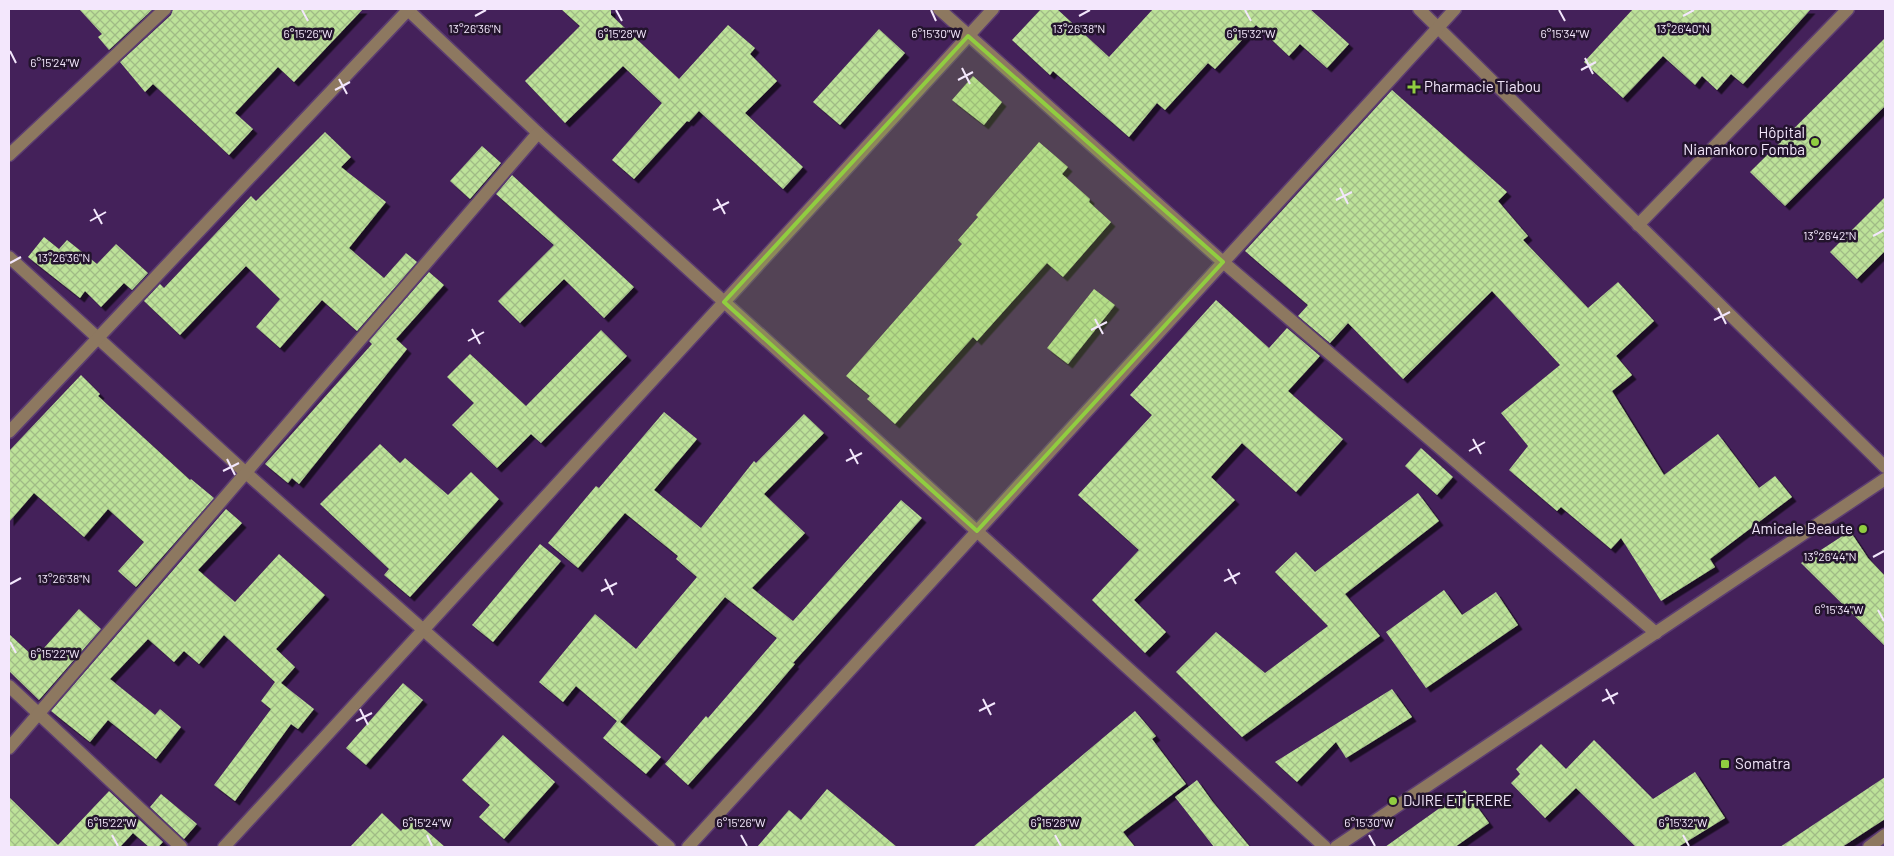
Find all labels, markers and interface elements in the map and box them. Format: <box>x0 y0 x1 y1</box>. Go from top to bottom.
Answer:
text: 13°26'36"N <box>449 21 501 35</box>
text: 13°26'38"N <box>1053 21 1105 35</box>
text: 13°26'40"N <box>1656 21 1710 35</box>
text: 6°15'26"W <box>283 26 333 40</box>
text: 6°15'28"W <box>597 26 647 40</box>
text: 6°15'30"W <box>911 26 961 40</box>
text: 6°15'32"W <box>1226 26 1276 40</box>
text: 6°15'34"W <box>1540 26 1590 40</box>
text: 6°15'24"W <box>30 55 80 69</box>
place label: Pharmacie Tiabou <box>1424 77 1541 95</box>
marker: Pharmacie Tiabou <box>1408 81 1420 93</box>
place label: Hôpital Nianankoro Fomba <box>1683 123 1805 158</box>
marker: Hôpital Nianankoro Fomba <box>1809 136 1821 148</box>
text: 13°26'42"N <box>1803 228 1857 242</box>
text: 13°26'36"N <box>38 250 90 264</box>
place label: Amicale Beaute <box>1751 519 1853 537</box>
marker: Amicale Beaute <box>1857 523 1869 535</box>
text: 13°26'44"N <box>1803 549 1857 563</box>
text: 13°26'38"N <box>38 571 90 585</box>
text: 6°15'34"W <box>1814 602 1864 616</box>
text: 6°15'22"W <box>30 646 80 660</box>
place label: Somatra <box>1735 754 1791 772</box>
marker: Somatra <box>1719 758 1731 770</box>
place label: DJIRE ET FRERE <box>1403 791 1512 809</box>
marker: DJIRE ET FRERE <box>1387 795 1399 807</box>
text: 6°15'22"W <box>87 815 137 829</box>
text: 6°15'24"W <box>402 815 452 829</box>
text: 6°15'26"W <box>716 815 766 829</box>
text: 6°15'28"W <box>1030 815 1080 829</box>
text: 6°15'30"W <box>1344 815 1394 829</box>
text: 6°15'32"W <box>1658 815 1708 829</box>

